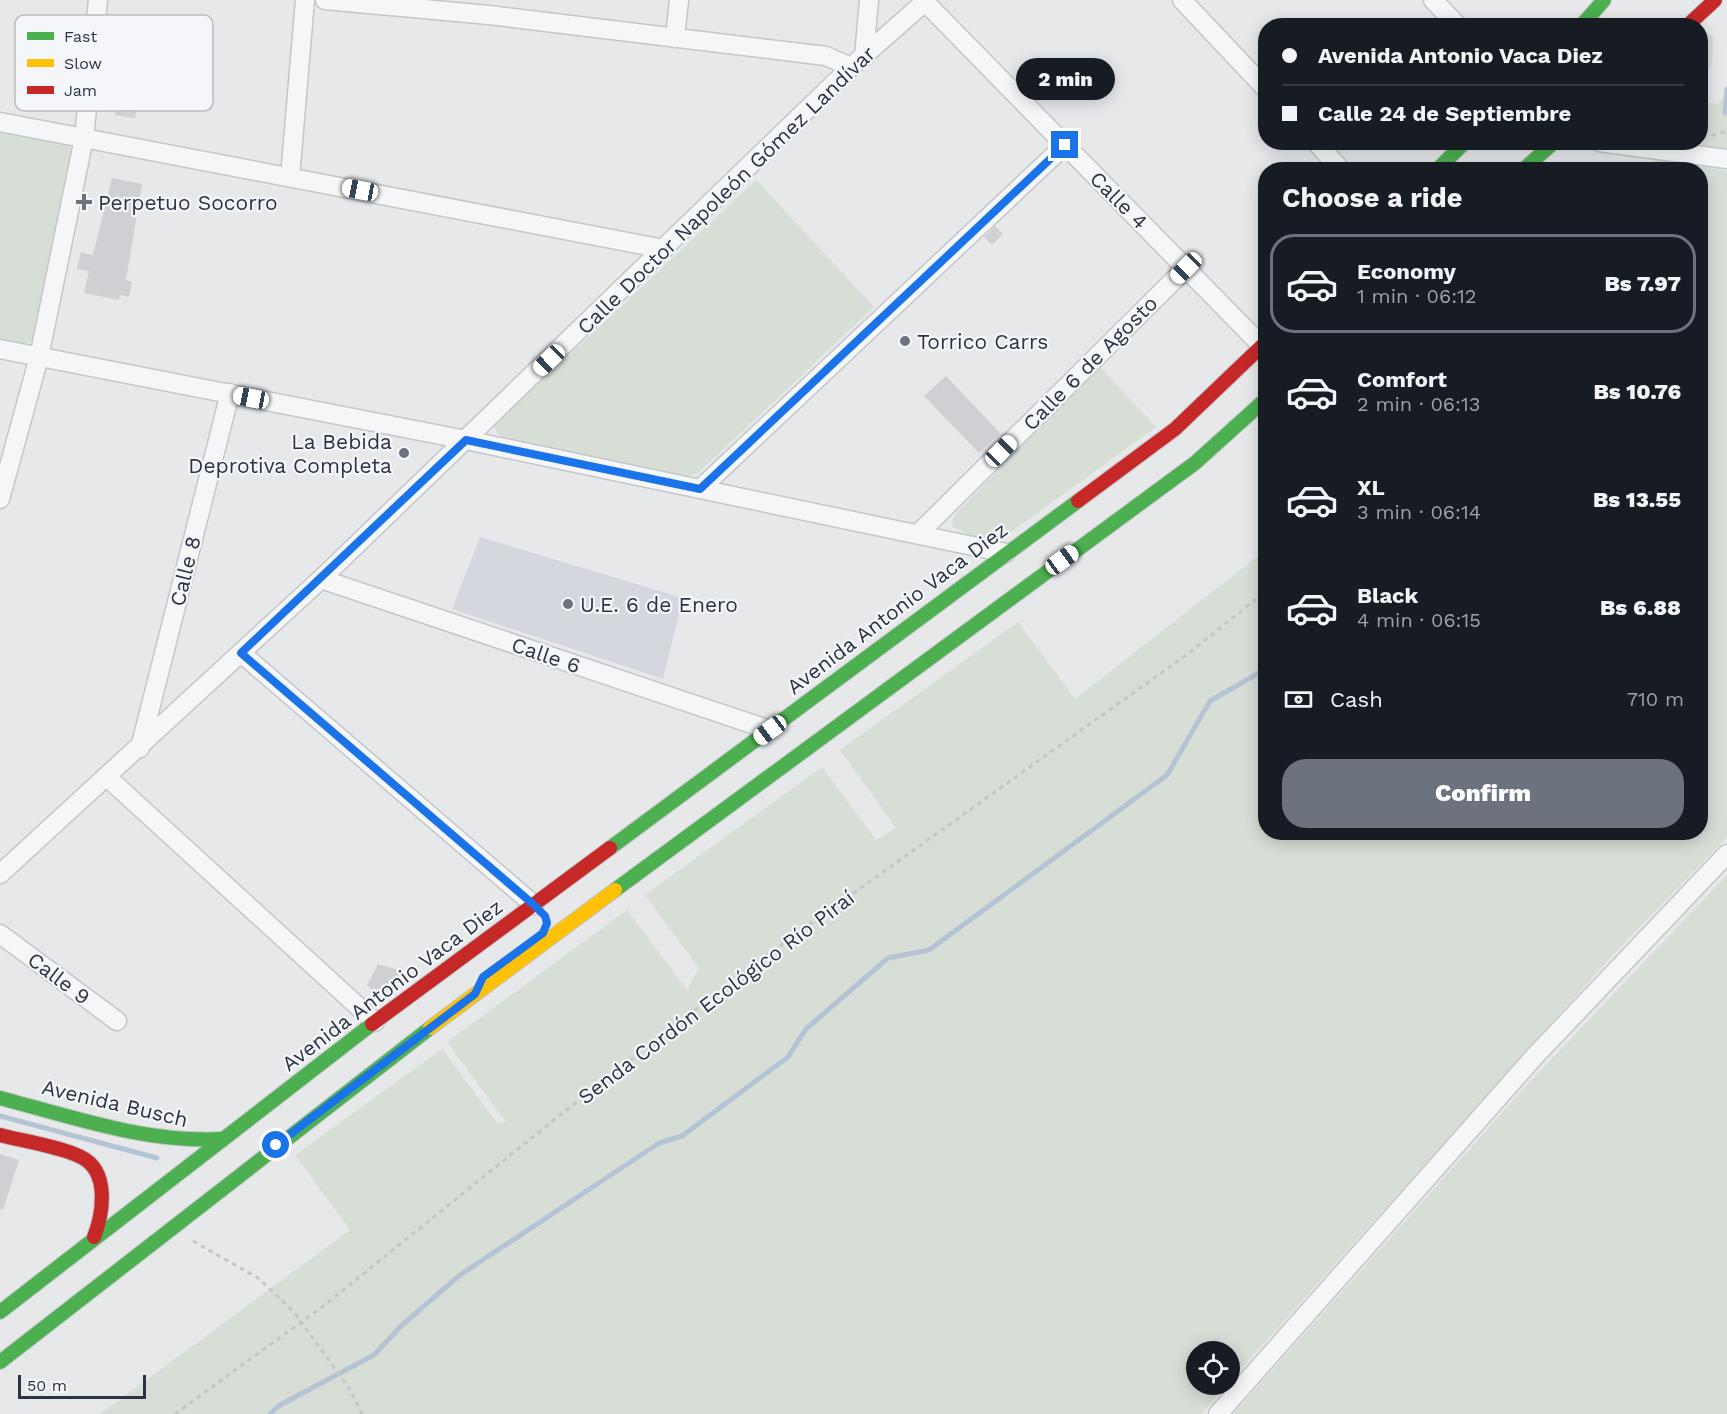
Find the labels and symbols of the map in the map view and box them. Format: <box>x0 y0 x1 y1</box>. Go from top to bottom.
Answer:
legend <box>15 15 213 111</box>
text: Fast <box>64 27 97 46</box>
street label: Calle Doctor Napoleón Gómez Landívar <box>572 40 880 339</box>
text: Slow <box>64 54 102 73</box>
callout: 2 min <box>1016 58 1114 100</box>
text: Jam <box>64 81 97 100</box>
route end <box>1051 131 1078 158</box>
street label: Calle 4 <box>1085 166 1153 234</box>
car <box>341 178 379 202</box>
place label: Perpetuo Socorro <box>98 190 278 215</box>
marker: Perpetuo Socorro <box>75 193 93 211</box>
car <box>1167 249 1205 287</box>
street label: Calle 6 de Agosto <box>1017 290 1163 436</box>
place label: Torrico Carrs <box>917 329 1048 354</box>
marker: Torrico Carrs <box>898 334 912 348</box>
car <box>530 341 568 379</box>
car <box>232 386 270 410</box>
place label: La Bebida Deprotiva Completa <box>188 429 392 478</box>
car <box>982 432 1020 470</box>
marker: La Bebida Deprotiva Completa <box>397 446 411 460</box>
street label: Avenida Antonio Vaca Diez <box>782 517 1012 699</box>
street label: Calle 8 <box>164 533 206 609</box>
car <box>1042 542 1082 578</box>
place label: U.E. 6 de Enero <box>580 592 738 617</box>
marker: U.E. 6 de Enero <box>561 597 575 611</box>
street label: Calle 6 <box>508 632 584 678</box>
car <box>750 712 790 748</box>
street label: Senda Cordón Ecológico Río Piraí <box>573 885 859 1109</box>
street label: Avenida Antonio Vaca Diez <box>277 894 507 1076</box>
street label: Calle 9 <box>23 947 95 1009</box>
street label: Avenida Busch <box>40 1074 190 1132</box>
route start <box>262 1131 289 1158</box>
scale bar <box>18 1372 146 1400</box>

